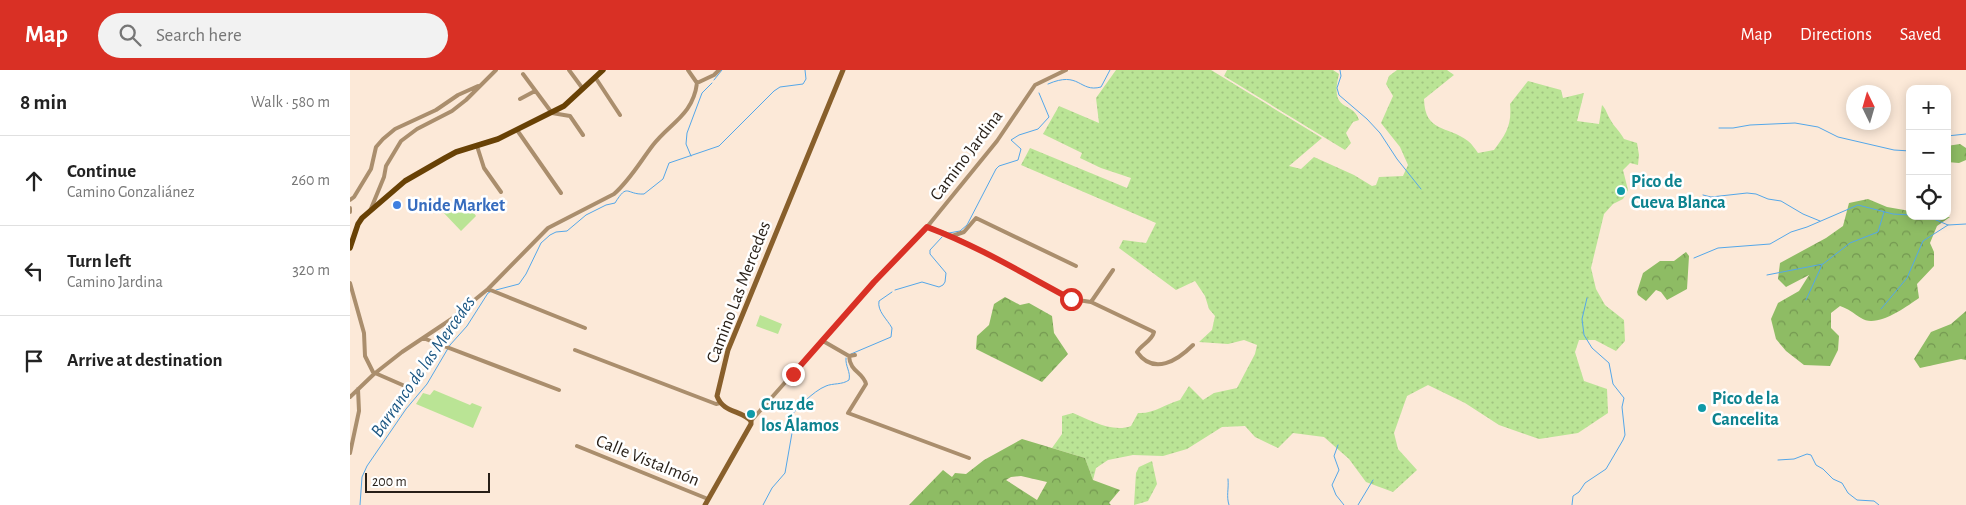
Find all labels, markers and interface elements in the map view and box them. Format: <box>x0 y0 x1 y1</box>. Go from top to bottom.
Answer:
search box <box>98 13 448 58</box>
icon: search <box>116 21 144 49</box>
text: Map <box>25 23 68 47</box>
text: Search here <box>156 26 242 45</box>
text: Map <box>1741 26 1772 44</box>
text: Directions <box>1800 26 1872 44</box>
text: Saved <box>1900 26 1941 44</box>
north arrow <box>1846 85 1891 130</box>
map controls <box>1906 85 1951 220</box>
button: + <box>1906 85 1951 130</box>
text: 8 min <box>20 92 67 113</box>
text: Walk · 580 m <box>251 94 330 110</box>
street label: Camino Jardina <box>927 107 1006 204</box>
button: − <box>1906 130 1951 175</box>
text: Continue <box>67 162 136 181</box>
icon: ahead <box>20 167 48 195</box>
text: 260 m <box>291 172 330 188</box>
place label: Pico de Cueva Blanca <box>1631 173 1726 212</box>
button: locate <box>1906 175 1951 220</box>
text: Camino Gonzaliánez <box>67 184 194 200</box>
marker: Pico de Cueva Blanca <box>1615 185 1627 197</box>
place label: Unide Market <box>407 197 505 215</box>
marker: Unide Market <box>391 199 403 211</box>
street label: Camino Las Mercedes <box>704 219 774 366</box>
text: Turn left <box>67 252 131 271</box>
icon: left <box>20 257 48 285</box>
text: 320 m <box>292 262 330 278</box>
text: Camino Jardina <box>67 274 163 290</box>
route start <box>1060 288 1083 311</box>
water label: Barranco de las Mercedes <box>368 293 479 441</box>
icon: arrive <box>20 347 48 375</box>
text: Arrive at destination <box>67 351 223 370</box>
route end <box>782 363 805 386</box>
place label: Pico de la Cancelita <box>1712 390 1780 429</box>
place label: Cruz de los Álamos <box>761 396 839 435</box>
marker: Pico de la Cancelita <box>1696 402 1708 414</box>
marker: Cruz de los Álamos <box>745 408 757 420</box>
street label: Calle Vistalmón <box>593 432 702 490</box>
scale bar <box>365 470 490 493</box>
text: 200 m <box>372 475 407 489</box>

